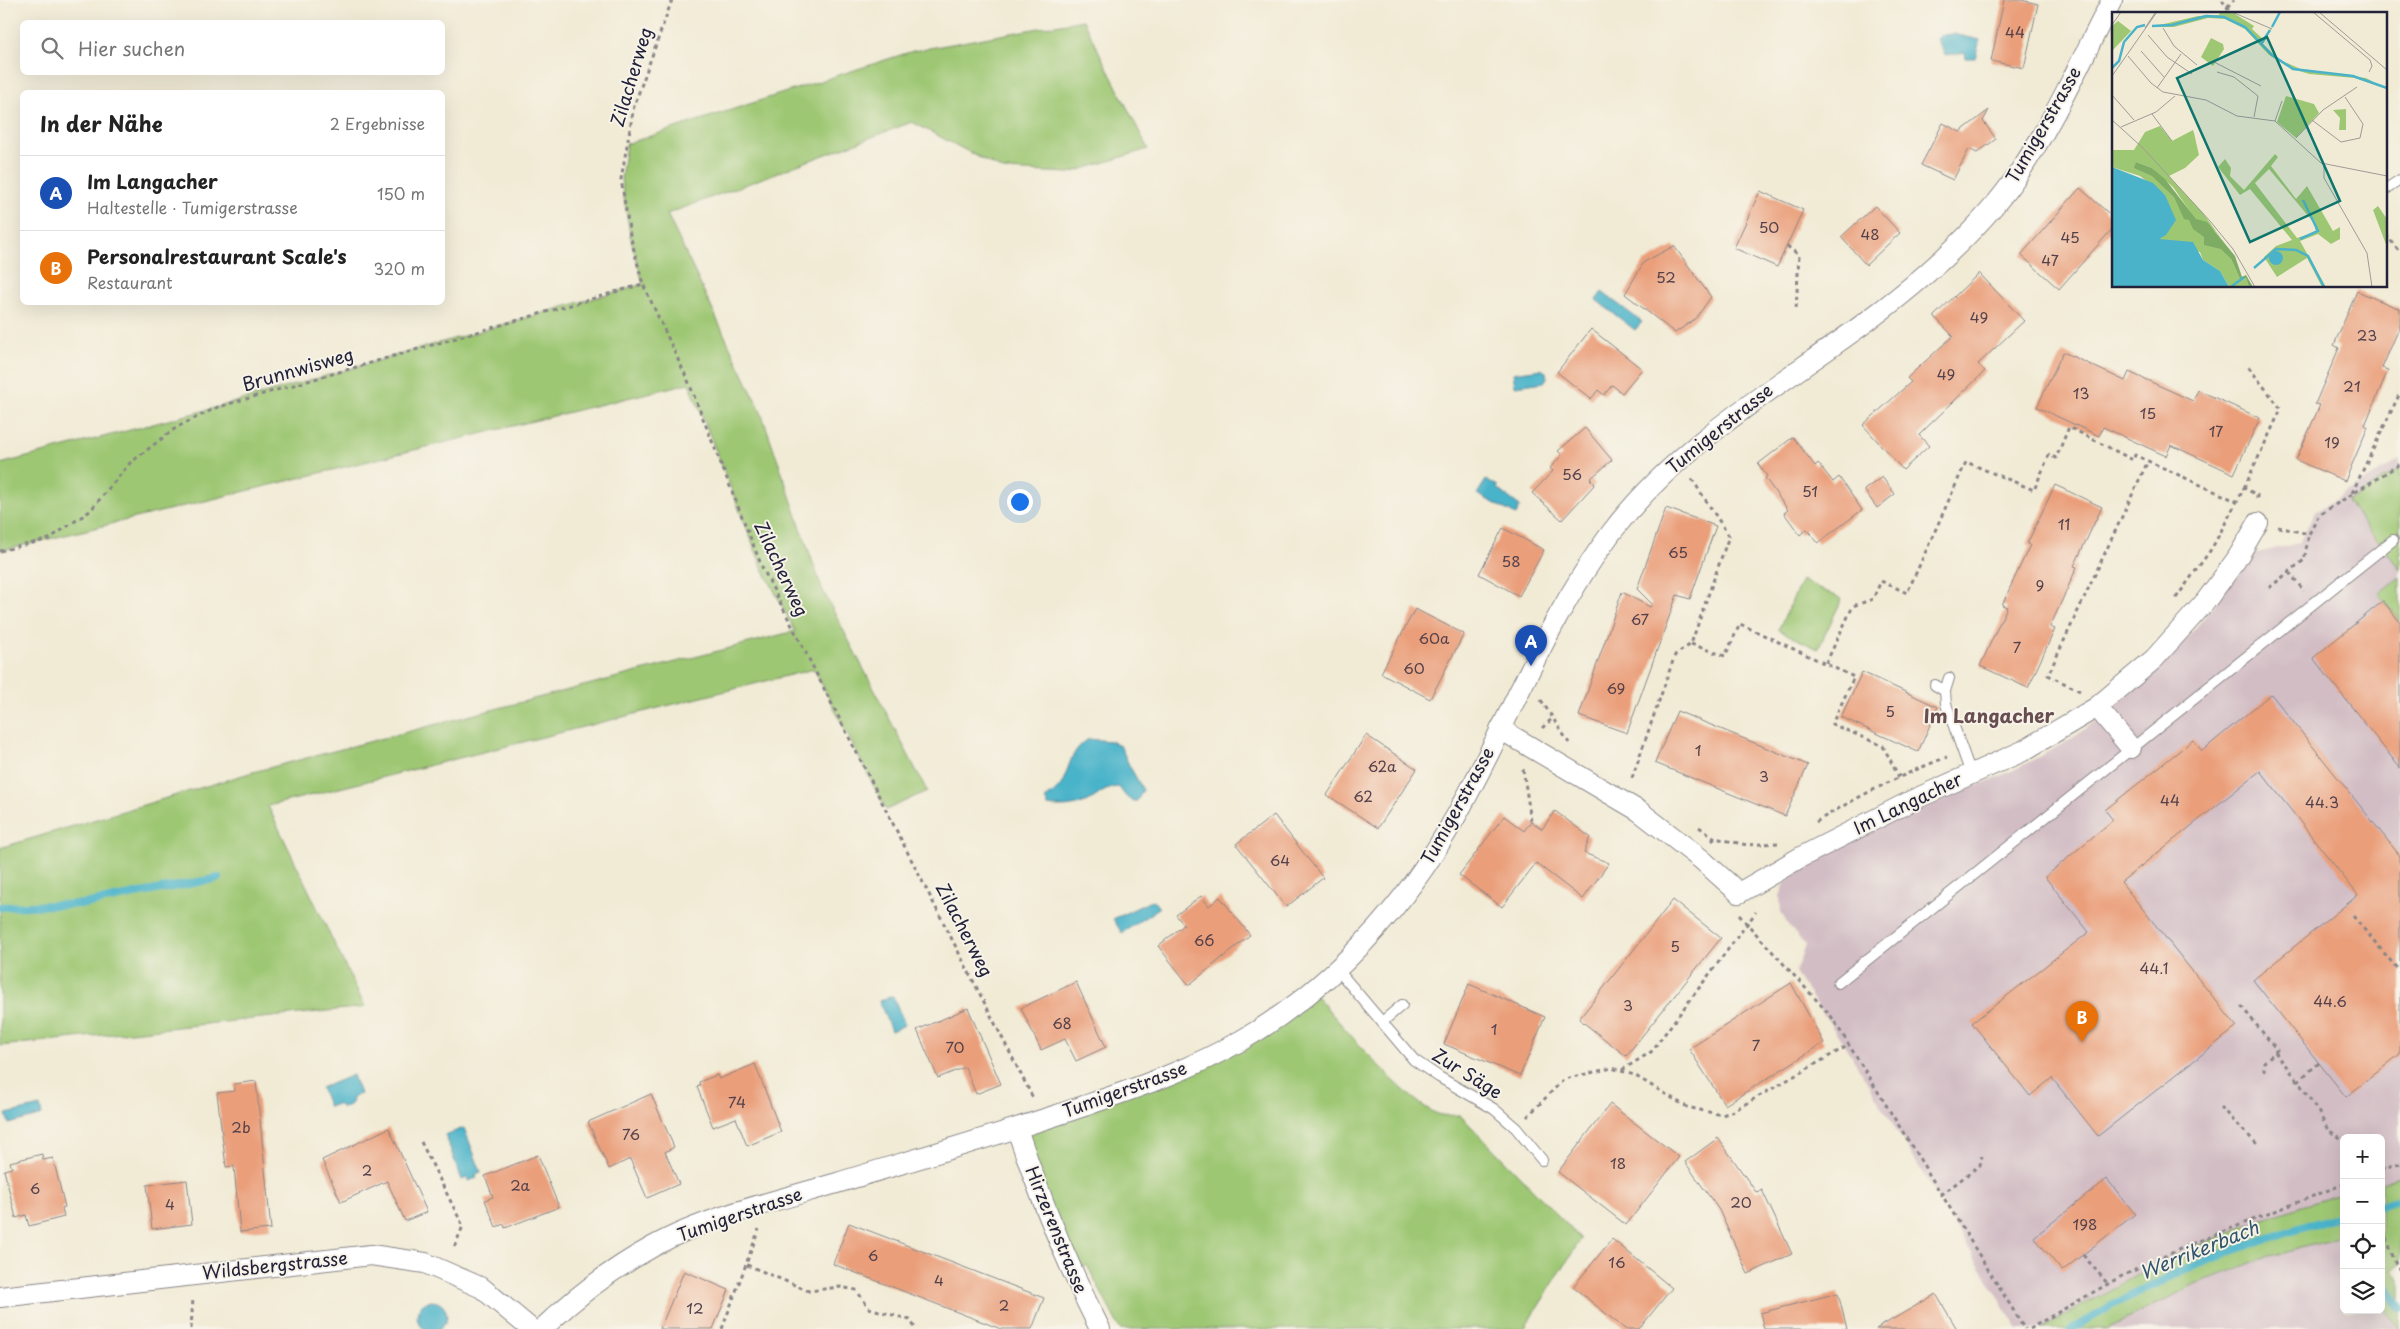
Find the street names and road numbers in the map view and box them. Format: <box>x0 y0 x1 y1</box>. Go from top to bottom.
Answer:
street label: Zilacherweg <box>603 23 659 130</box>
street label: Tumigerstrasse <box>1998 61 2087 187</box>
street label: Brunnwisweg <box>239 340 357 397</box>
street label: Tumigerstrasse <box>1660 376 1778 479</box>
street label: Zilacherweg <box>748 516 816 621</box>
street label: Tumigerstrasse <box>1413 742 1500 869</box>
street label: Im Langacher <box>1848 764 1967 841</box>
street label: Zilacherweg <box>930 877 1001 981</box>
street label: Zur Säge <box>1428 1041 1508 1105</box>
street label: Tumigerstrasse <box>1059 1054 1190 1124</box>
street label: Hirzerenstrasse <box>1020 1162 1095 1297</box>
street label: Tumigerstrasse <box>674 1180 806 1248</box>
street label: Wildsbergstrasse <box>201 1243 349 1286</box>

